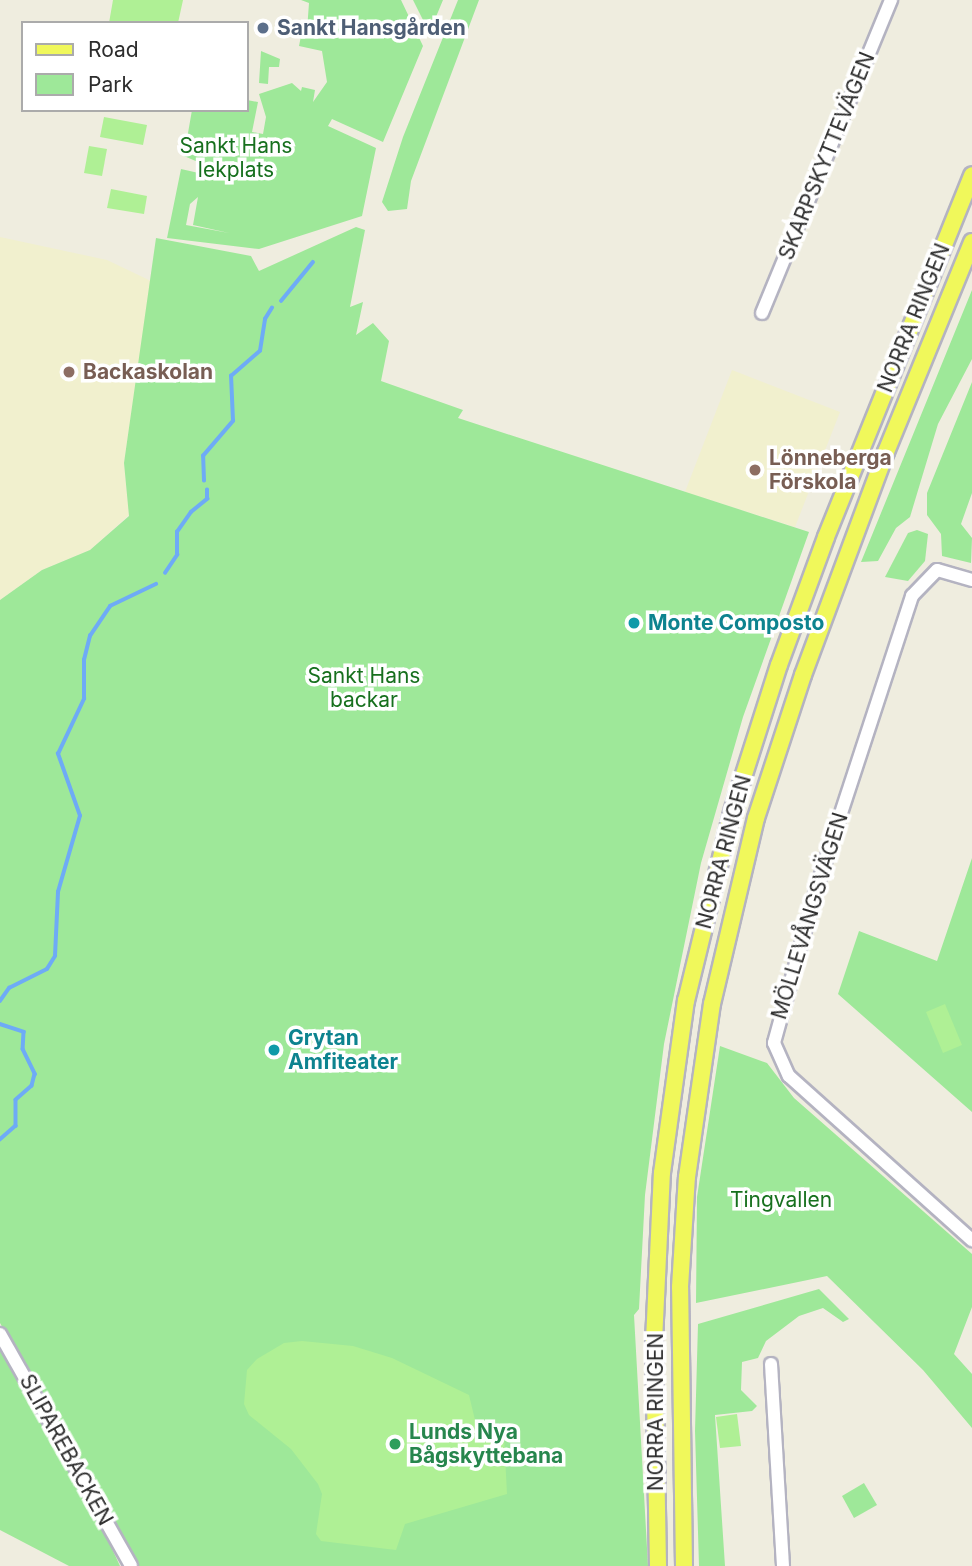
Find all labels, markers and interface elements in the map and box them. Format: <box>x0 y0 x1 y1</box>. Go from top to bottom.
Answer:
place label: Sankt Hansgården <box>277 15 466 41</box>
marker: Sankt Hansgården <box>255 20 271 36</box>
legend <box>21 21 248 112</box>
text: Road <box>88 37 139 62</box>
street label: SKARPSKYTTEVÄGEN <box>774 48 880 264</box>
text: Park <box>88 72 133 97</box>
park label: Sankt Hans lekplats <box>180 133 292 183</box>
street label: NORRA RINGEN <box>873 240 955 396</box>
place label: Backaskolan <box>83 359 213 385</box>
marker: Backaskolan <box>61 364 77 380</box>
place label: Lönneberga Förskola <box>769 445 892 495</box>
marker: Lönneberga Förskola <box>747 462 763 478</box>
place label: Monte Composto <box>648 610 824 636</box>
marker: Monte Composto <box>626 615 642 631</box>
park label: Sankt Hans backar <box>308 663 420 713</box>
street label: NORRA RINGEN <box>691 772 757 932</box>
street label: MÖLLEVÅNGSVÄGEN <box>767 810 853 1022</box>
place label: Grytan Amfiteater <box>288 1025 398 1075</box>
marker: Grytan Amfiteater <box>266 1042 282 1058</box>
park label: Tingvallen <box>730 1187 832 1213</box>
street label: NORRA RINGEN <box>643 1333 669 1491</box>
street label: SLIPAREBACKEN <box>14 1370 118 1530</box>
place label: Lunds Nya Bågskyttebana <box>409 1419 563 1469</box>
marker: Lunds Nya Bågskyttebana <box>387 1436 403 1452</box>

